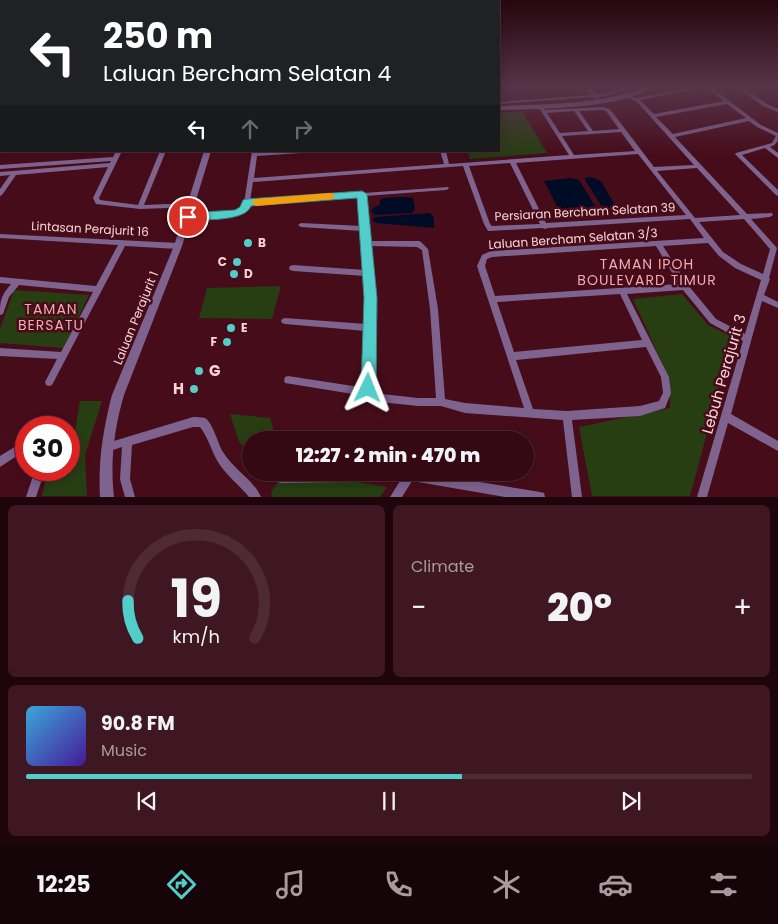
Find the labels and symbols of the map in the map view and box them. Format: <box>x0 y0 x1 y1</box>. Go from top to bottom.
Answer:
pin <box>167 196 209 238</box>
street label: Persiaran Bercham Selatan 39 <box>494 198 676 225</box>
street label: Lintasan Perajurit 16 <box>31 217 149 240</box>
street label: Laluan Bercham Selatan 3/3 <box>488 224 658 253</box>
place label: B <box>258 234 266 251</box>
marker: B <box>242 237 254 249</box>
place label: C <box>218 253 227 270</box>
district label: TAMAN IPOH BOULEVARD TIMUR <box>577 254 717 290</box>
marker: C <box>231 256 243 268</box>
place label: D <box>244 265 253 282</box>
marker: D <box>228 268 240 280</box>
street label: Laluan Perajurit 1 <box>109 269 162 367</box>
district label: TAMAN BERSATU <box>18 299 84 335</box>
street label: Lebuh Perajurit 3 <box>696 311 751 436</box>
place label: E <box>241 319 248 336</box>
marker: E <box>225 322 237 334</box>
place label: F <box>210 333 217 350</box>
marker: F <box>221 336 233 348</box>
place label: G <box>209 360 220 381</box>
position arrow <box>341 361 393 413</box>
marker: G <box>193 365 205 377</box>
place label: H <box>173 378 184 399</box>
marker: H <box>188 383 200 395</box>
speed limit sign: 30 <box>15 416 80 481</box>

